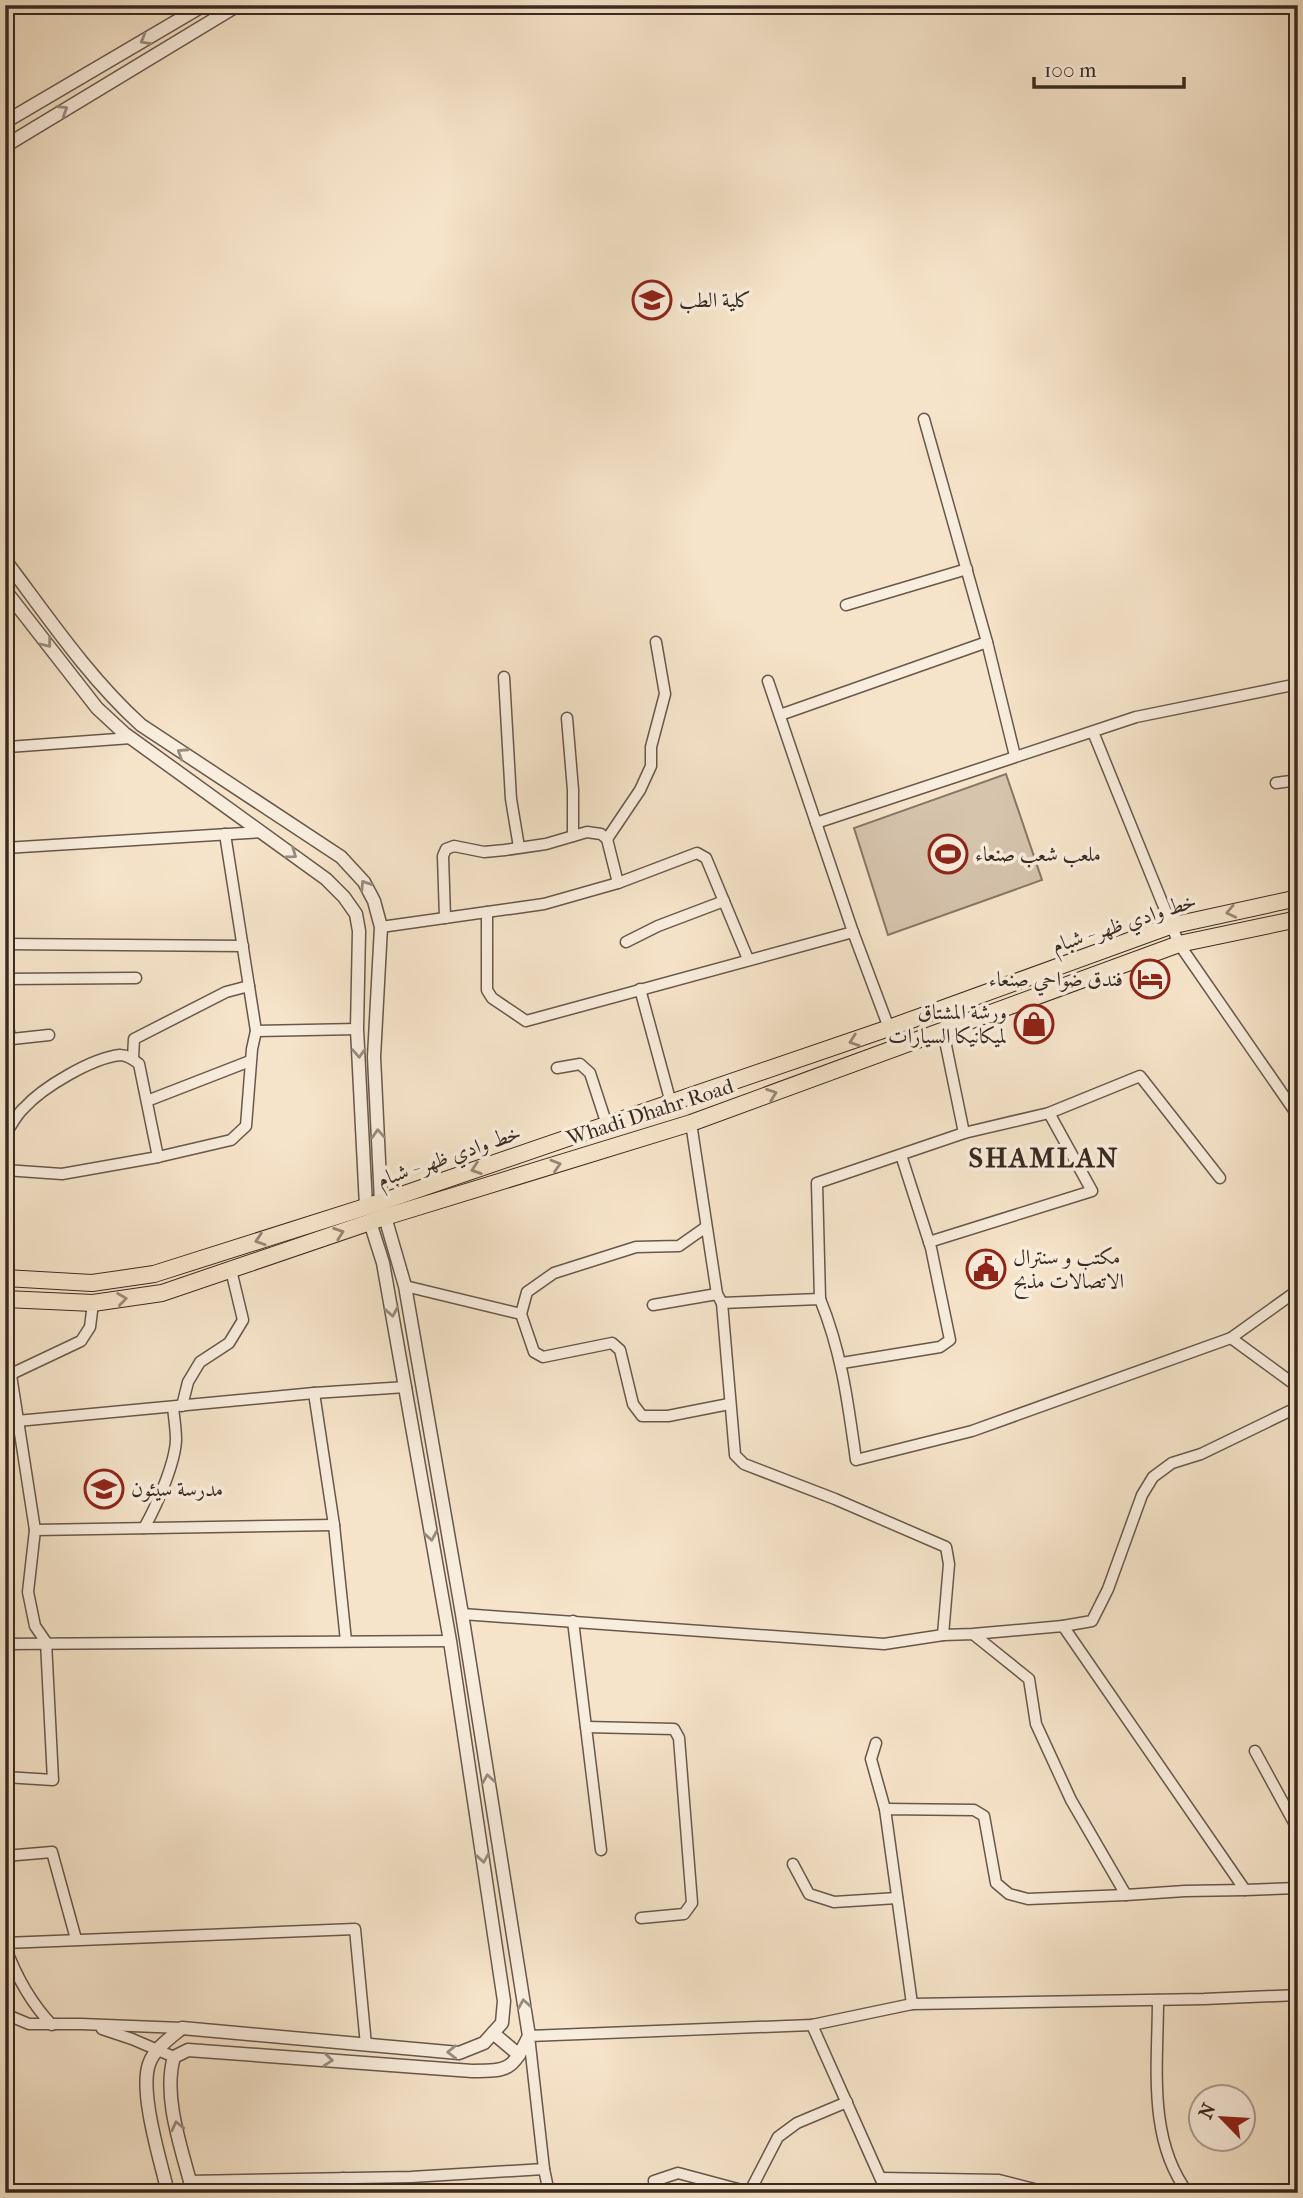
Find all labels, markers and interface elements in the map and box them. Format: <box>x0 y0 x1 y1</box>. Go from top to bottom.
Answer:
one-way arrow <box>140 32 153 45</box>
scale bar <box>1034 46 1184 90</box>
text: 100 m <box>1044 58 1097 82</box>
one-way arrow <box>56 106 69 119</box>
school or university icon: كلية الطب <box>631 279 673 321</box>
place label: كلية الطب <box>679 288 751 314</box>
one-way arrow <box>39 636 52 648</box>
one-way arrow <box>177 748 190 761</box>
sports icon: ملعب شعب صنعاء <box>927 833 969 875</box>
place label: ملعب شعب صنعاء <box>975 842 1101 868</box>
one-way arrow <box>284 846 297 858</box>
one-way arrow <box>360 880 373 893</box>
street label: خط وادي ظهر - شبام <box>1049 888 1201 963</box>
one-way arrow <box>1225 904 1237 919</box>
hotel icon: فندق ضواحي صنعاء <box>1129 958 1171 1000</box>
place label: فندق ضواحي صنعاء <box>989 967 1123 996</box>
place label: ورشة المشتاق لميكانيكا السيارات <box>888 1000 1007 1048</box>
shop icon: ورشة المشتاق لميكانيكا السيارات <box>1013 1003 1055 1045</box>
one-way arrow <box>848 1033 860 1047</box>
one-way arrow <box>351 1048 366 1059</box>
street label: Whadi Dhahr Road <box>563 1074 737 1151</box>
one-way arrow <box>766 1088 778 1102</box>
street label: خط وادي ظهر - شبام <box>374 1120 526 1197</box>
one-way arrow <box>370 1128 385 1139</box>
district label: SHAMLAN <box>968 1141 1120 1174</box>
one-way arrow <box>550 1158 562 1173</box>
one-way arrow <box>470 1161 482 1176</box>
one-way arrow <box>333 1227 345 1241</box>
one-way arrow <box>254 1232 267 1246</box>
place label: مكتب و سنترال الاتصالات مذبح <box>1013 1245 1124 1299</box>
public building icon: مكتب و سنترال الاتصالات مذبح <box>965 1248 1007 1290</box>
one-way arrow <box>116 1292 128 1307</box>
one-way arrow <box>384 1306 399 1318</box>
school or university icon: مدرسة سيئون <box>83 1468 125 1510</box>
place label: مدرسة سيئون <box>131 1477 223 1502</box>
one-way arrow <box>423 1530 438 1542</box>
one-way arrow <box>481 1773 496 1785</box>
one-way arrow <box>475 1852 490 1864</box>
one-way arrow <box>517 1998 532 2010</box>
one-way arrow <box>446 2044 457 2059</box>
one-way arrow <box>323 2052 334 2067</box>
north arrow <box>1188 2082 1258 2152</box>
text: N <box>1194 2100 1221 2122</box>
one-way arrow <box>171 2120 186 2132</box>

